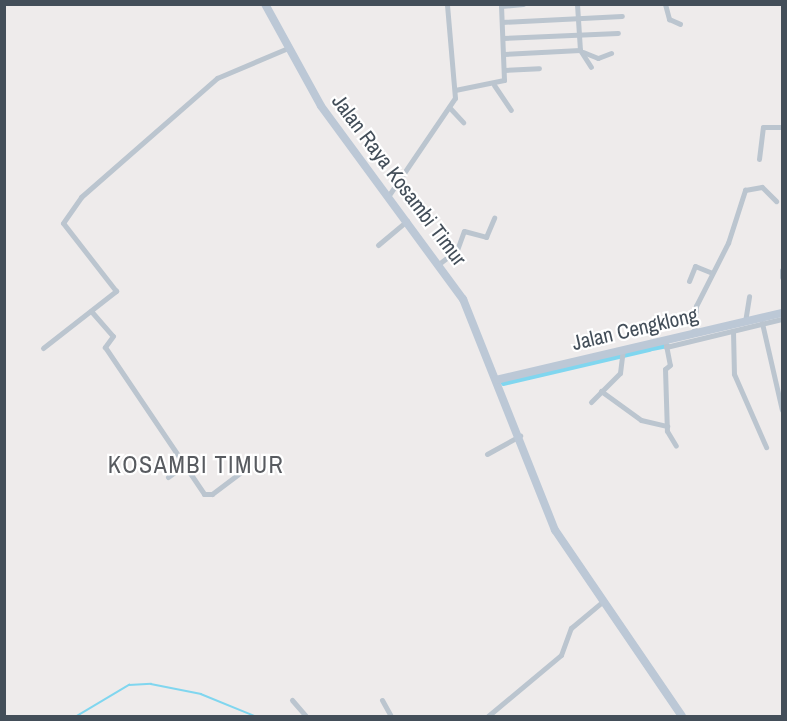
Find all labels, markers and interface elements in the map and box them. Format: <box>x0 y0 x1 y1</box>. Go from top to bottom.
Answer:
street label: Jalan Raya Kosambi Timur <box>326 89 472 271</box>
street label: Jalan Cengklong <box>570 302 700 356</box>
district label: KOSAMBI TIMUR <box>108 451 284 479</box>

